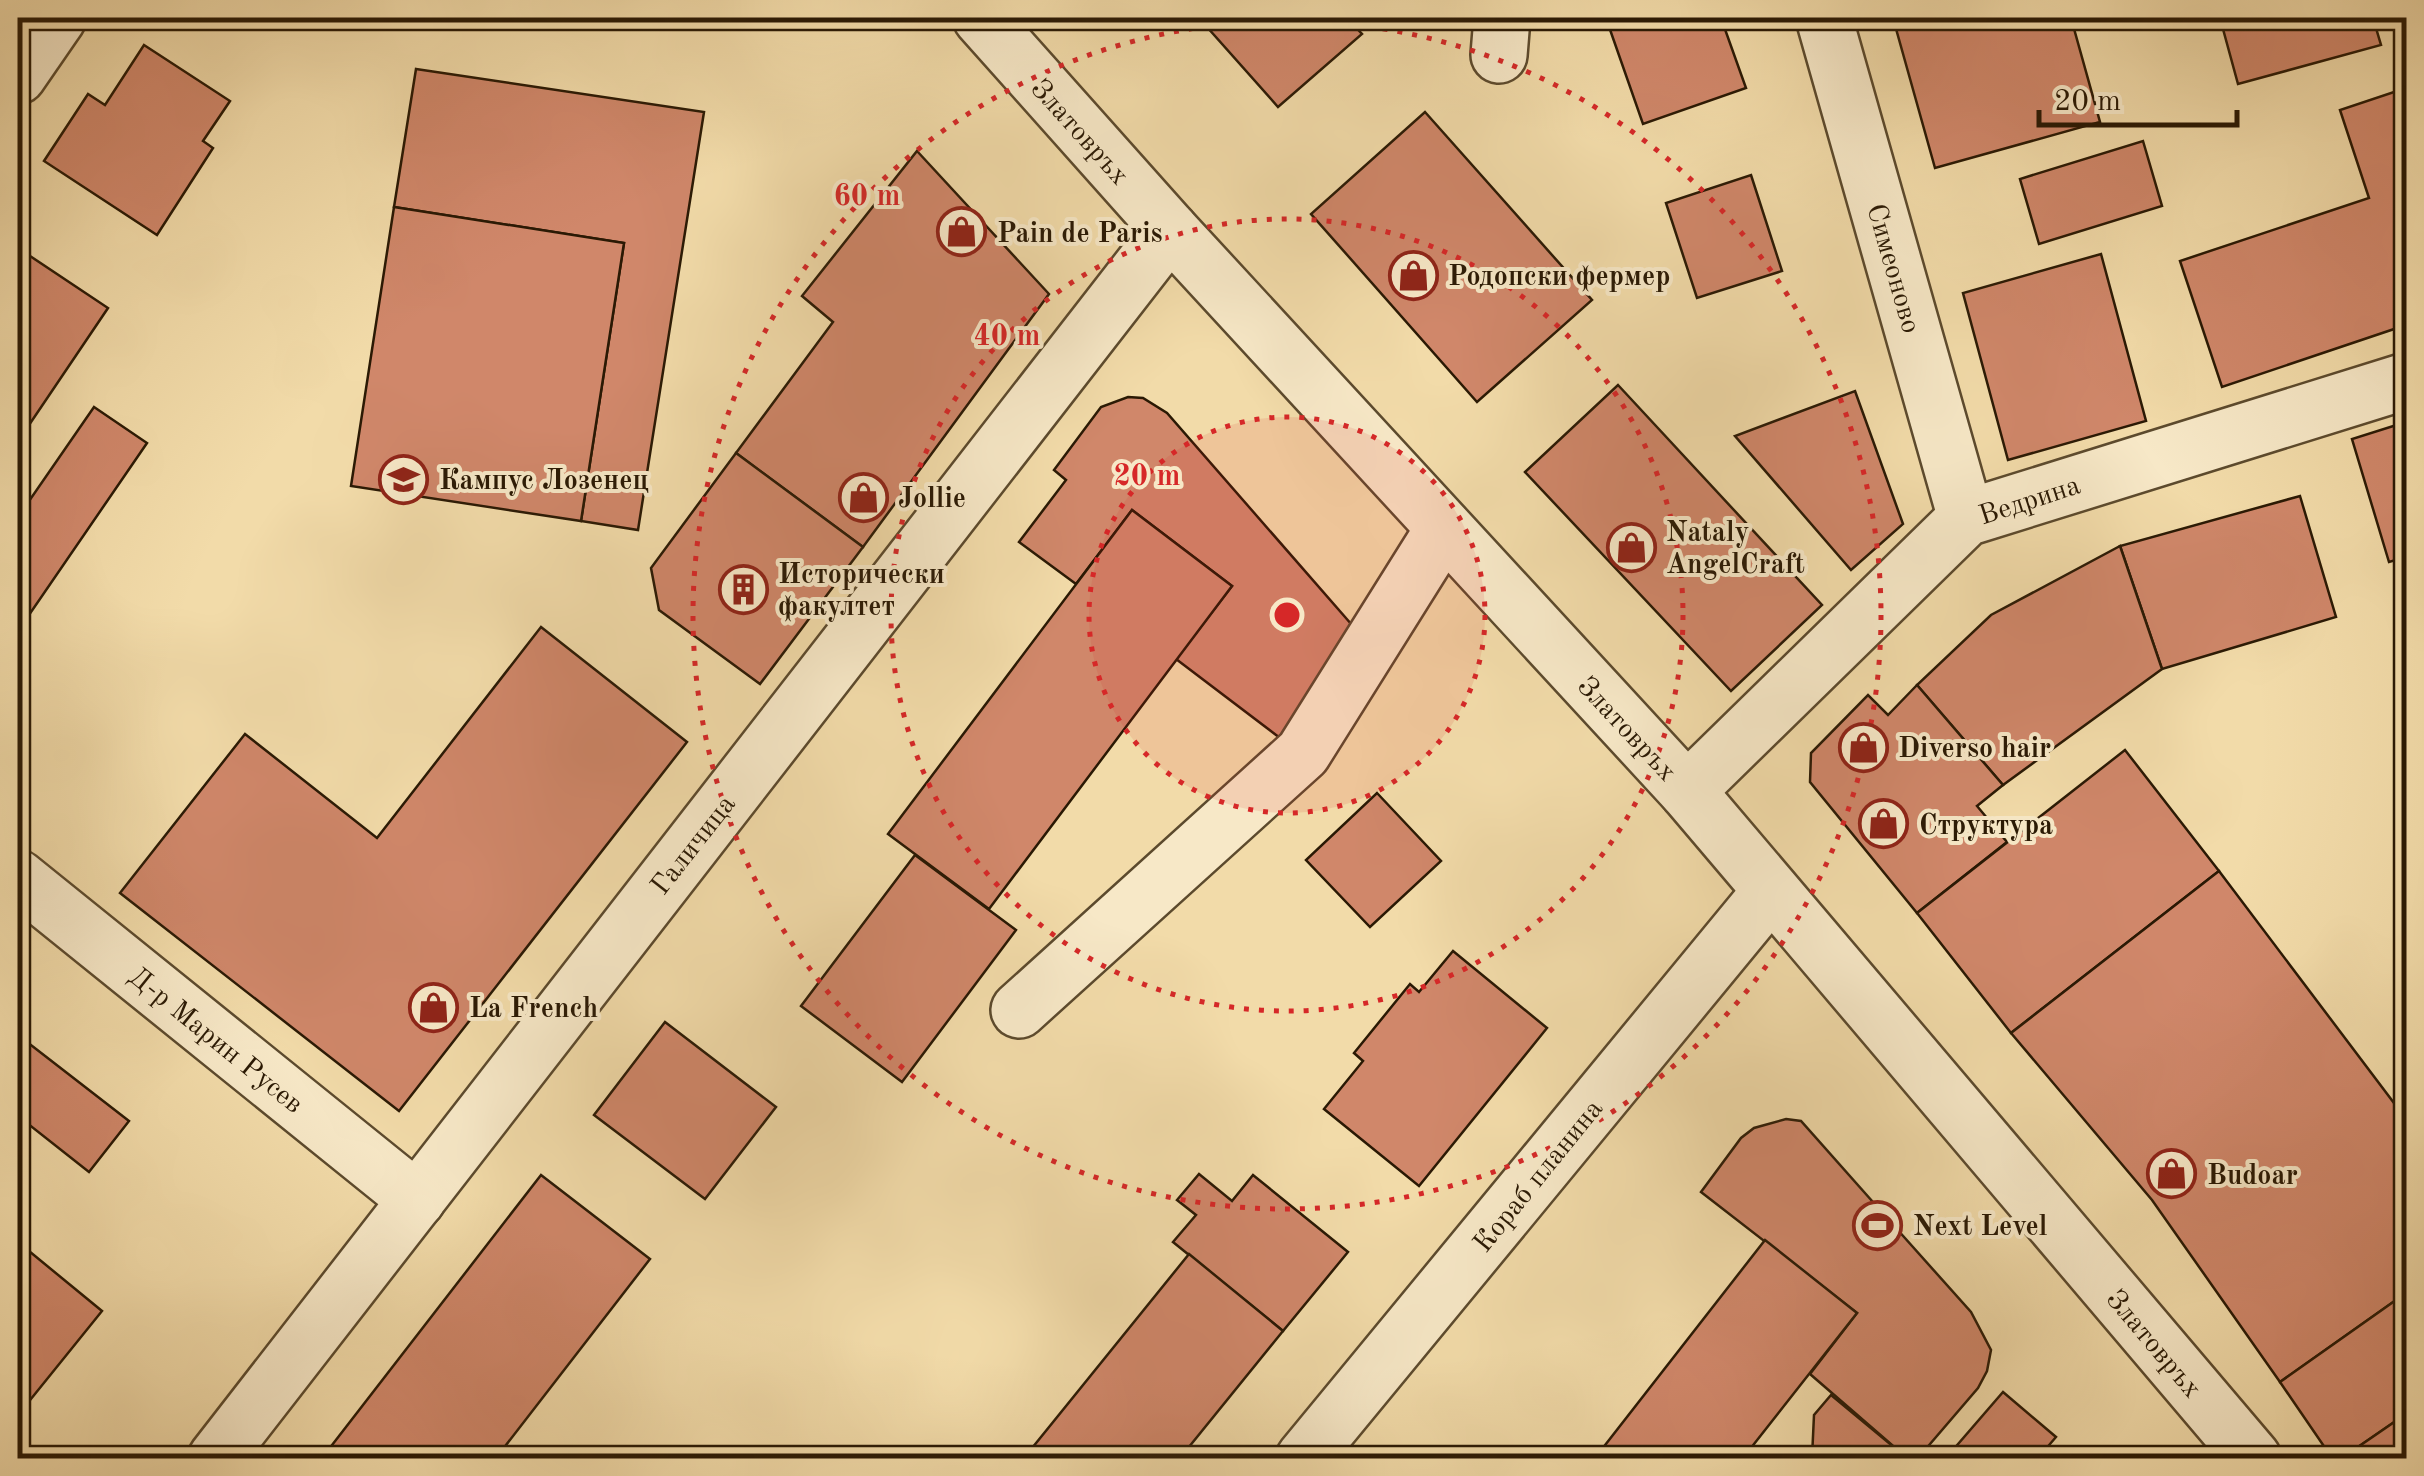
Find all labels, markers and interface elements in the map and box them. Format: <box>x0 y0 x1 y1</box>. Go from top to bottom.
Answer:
scale bar <box>2039 65 2236 127</box>
street label: Златовръх <box>1024 75 1133 191</box>
text: 20 m <box>2054 87 2121 117</box>
text: 60 m <box>833 182 901 212</box>
street label: Симеоново <box>1860 201 1924 337</box>
shop icon: Pain de Paris <box>936 206 988 258</box>
place label: Pain de Paris <box>997 221 1163 249</box>
shop icon: Родопски фермер <box>1387 249 1439 301</box>
place label: Родопски фермер <box>1448 264 1670 292</box>
text: 40 m <box>973 322 1041 352</box>
school or university icon: Кампус Лозенец <box>378 453 430 505</box>
text: 20 m <box>1113 462 1181 492</box>
place label: Кампус Лозенец <box>439 467 649 496</box>
shop icon: Jollie <box>837 471 889 523</box>
street label: Ведрина <box>1976 472 2084 531</box>
place label: Jollie <box>898 486 966 514</box>
place label: Nataly AngelCraft <box>1666 520 1805 580</box>
shop icon: Nataly AngelCraft <box>1605 521 1657 573</box>
place label: Исторически факултет <box>778 562 945 622</box>
building icon: Исторически факултет <box>717 563 769 615</box>
centre of rings <box>1269 597 1305 633</box>
street label: Златовръх <box>1571 672 1681 788</box>
shop icon: Diverso hair <box>1837 721 1889 773</box>
place label: Diverso hair <box>1898 736 2051 764</box>
street label: Галичица <box>647 791 742 901</box>
shop icon: Структура <box>1858 798 1910 850</box>
place label: Структура <box>1919 812 2053 841</box>
street label: Д-р Марин Русев <box>123 963 307 1120</box>
shop icon: La French <box>408 981 460 1033</box>
place label: La French <box>469 996 598 1024</box>
street label: Кораб планина <box>1470 1095 1609 1258</box>
shop icon: Budoar <box>2146 1148 2198 1200</box>
place label: Budoar <box>2207 1163 2298 1191</box>
sports icon: Next Level <box>1852 1199 1904 1251</box>
place label: Next Level <box>1913 1214 2048 1242</box>
street label: Златовръх <box>2100 1286 2206 1404</box>

